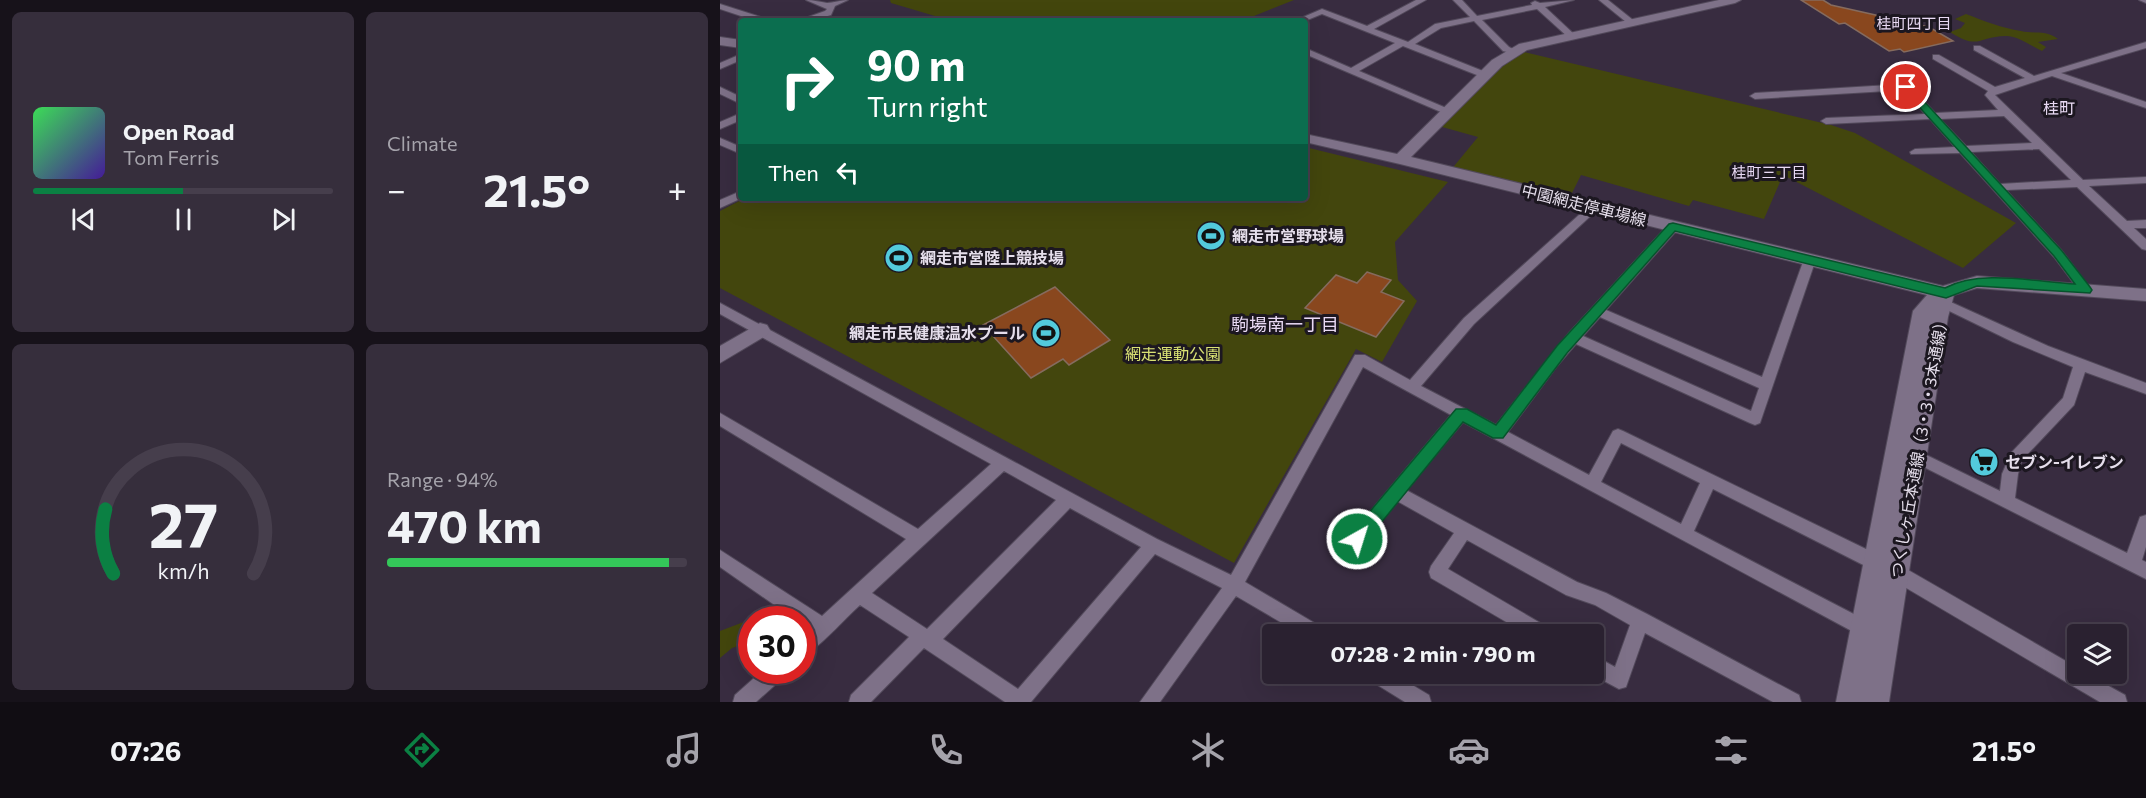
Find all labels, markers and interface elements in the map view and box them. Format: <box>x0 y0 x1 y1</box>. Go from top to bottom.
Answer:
district label: 桂町四丁目 <box>1876 14 1952 32</box>
text: 90 m <box>867 38 966 90</box>
icon: right <box>768 42 846 120</box>
pin <box>1880 61 1931 112</box>
icon: arrive <box>1889 70 1922 103</box>
text: Turn right <box>867 90 987 123</box>
district label: 桂町 <box>2043 98 2075 117</box>
text: Open Road <box>123 118 234 145</box>
text: Climate <box>387 131 457 155</box>
text: Tom Ferris <box>123 145 219 169</box>
icon: left <box>831 156 864 189</box>
text: Then <box>768 159 819 186</box>
text: 21.5° <box>483 161 590 216</box>
district label: 桂町三丁目 <box>1731 163 1807 181</box>
text: − <box>387 168 406 209</box>
text: + <box>668 168 687 209</box>
street label: 中園網走停車場線 <box>1520 180 1649 229</box>
icon: previous <box>67 203 100 236</box>
icon: pause <box>167 203 200 236</box>
icon: next <box>267 203 300 236</box>
sports icon: 網走市営野球場 <box>1195 220 1227 252</box>
place label: 網走市営野球場 <box>1232 226 1344 245</box>
sports icon: 網走市営陸上競技場 <box>883 242 915 274</box>
place label: 網走市営陸上競技場 <box>920 248 1064 267</box>
district label: 駒場南一丁目 <box>1231 313 1339 335</box>
street label: つくしヶ丘本通線（3・3・3本通線） <box>1886 313 1951 579</box>
sports icon: 網走市民健康温水プール <box>1030 317 1062 349</box>
place label: 網走市民健康温水プール <box>849 323 1025 342</box>
park label: 網走運動公園 <box>1125 344 1221 363</box>
supermarket icon: セブン-イレブン <box>1968 446 2000 478</box>
place label: セブン-イレブン <box>2005 452 2124 471</box>
text: Range · 94% <box>387 467 498 491</box>
text: 27 <box>148 485 218 561</box>
text: 470 km <box>387 497 542 552</box>
position arrow <box>1325 507 1389 571</box>
text: km/h <box>157 557 209 583</box>
speed limit sign: 30 <box>738 606 816 684</box>
map controls <box>2067 624 2127 684</box>
button: layers <box>2067 624 2127 684</box>
text: 07:28 · 2 min · 790 m <box>1330 640 1536 667</box>
icon: directions <box>401 729 443 771</box>
icon: music <box>663 729 705 771</box>
icon: phone <box>925 729 967 771</box>
icon: climate <box>1187 729 1229 771</box>
icon: car <box>1448 729 1490 771</box>
icon: filters <box>1710 729 1752 771</box>
text: 07:26 <box>110 734 181 767</box>
text: 21.5° <box>1972 734 2036 767</box>

